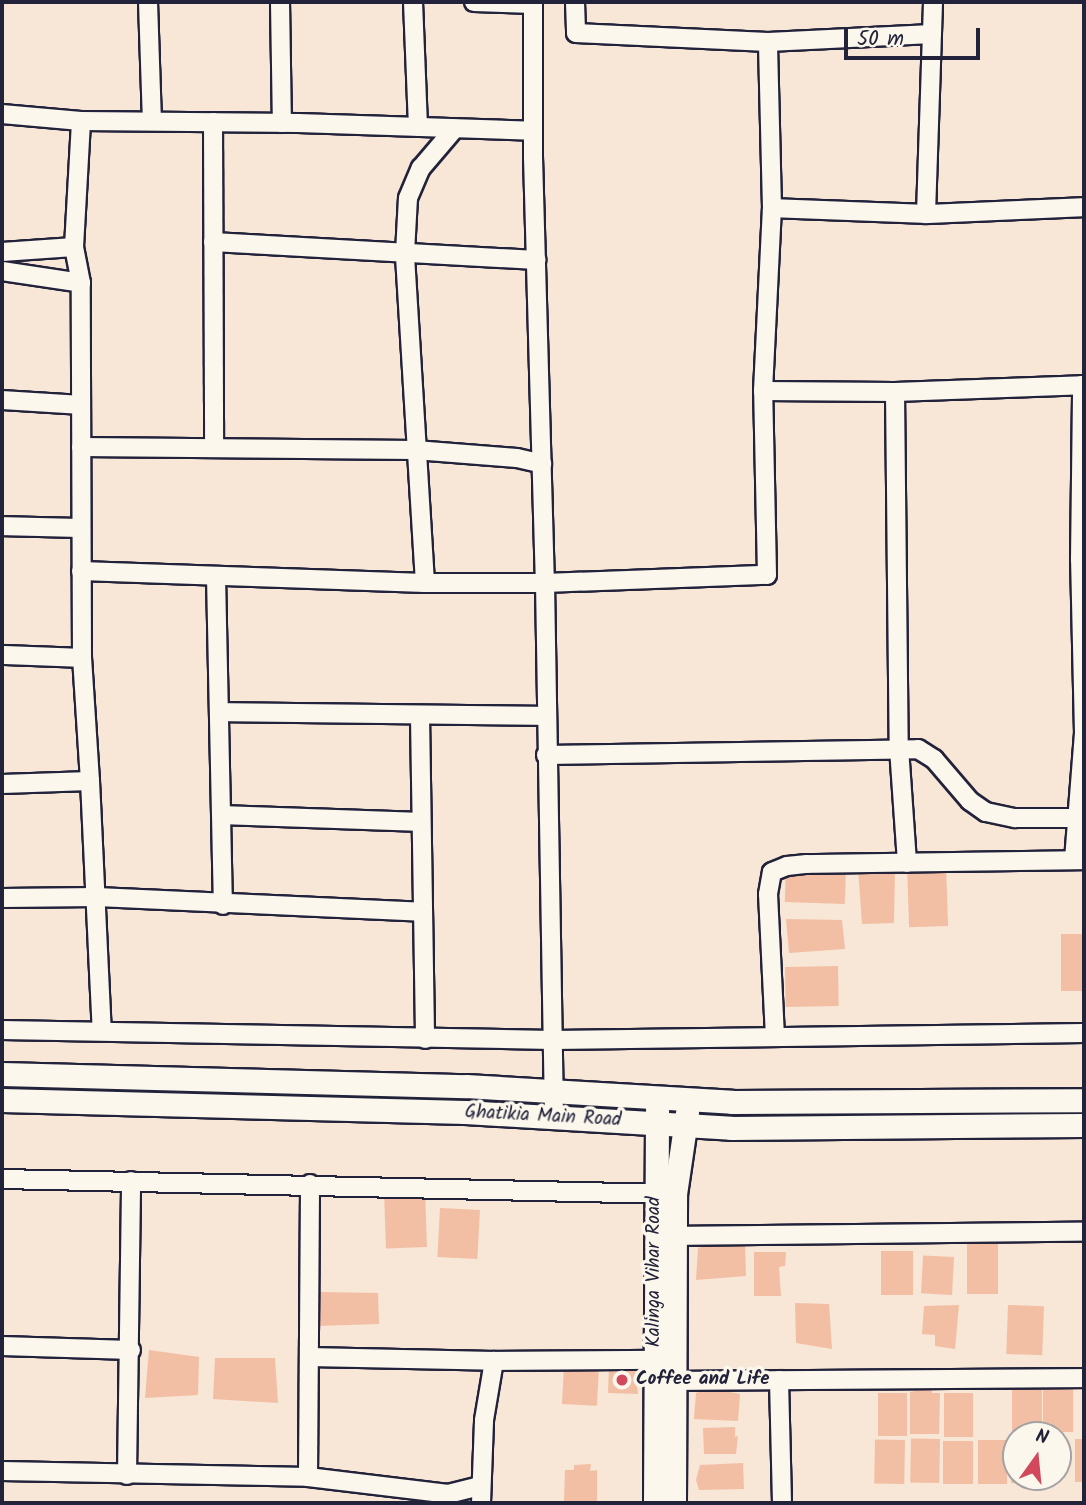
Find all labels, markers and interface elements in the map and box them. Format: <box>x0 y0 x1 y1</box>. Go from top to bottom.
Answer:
scale bar <box>848 14 984 58</box>
text: 50 m <box>857 23 904 56</box>
street label: Ghatikia Main Road <box>464 1102 622 1132</box>
street label: Kalinga Vihar Road <box>644 1197 666 1347</box>
place label: Coffee and Life <box>636 1369 769 1391</box>
marker: Coffee and Life <box>614 1372 630 1388</box>
north arrow <box>1002 1421 1072 1491</box>
text: N <box>1032 1422 1052 1454</box>

